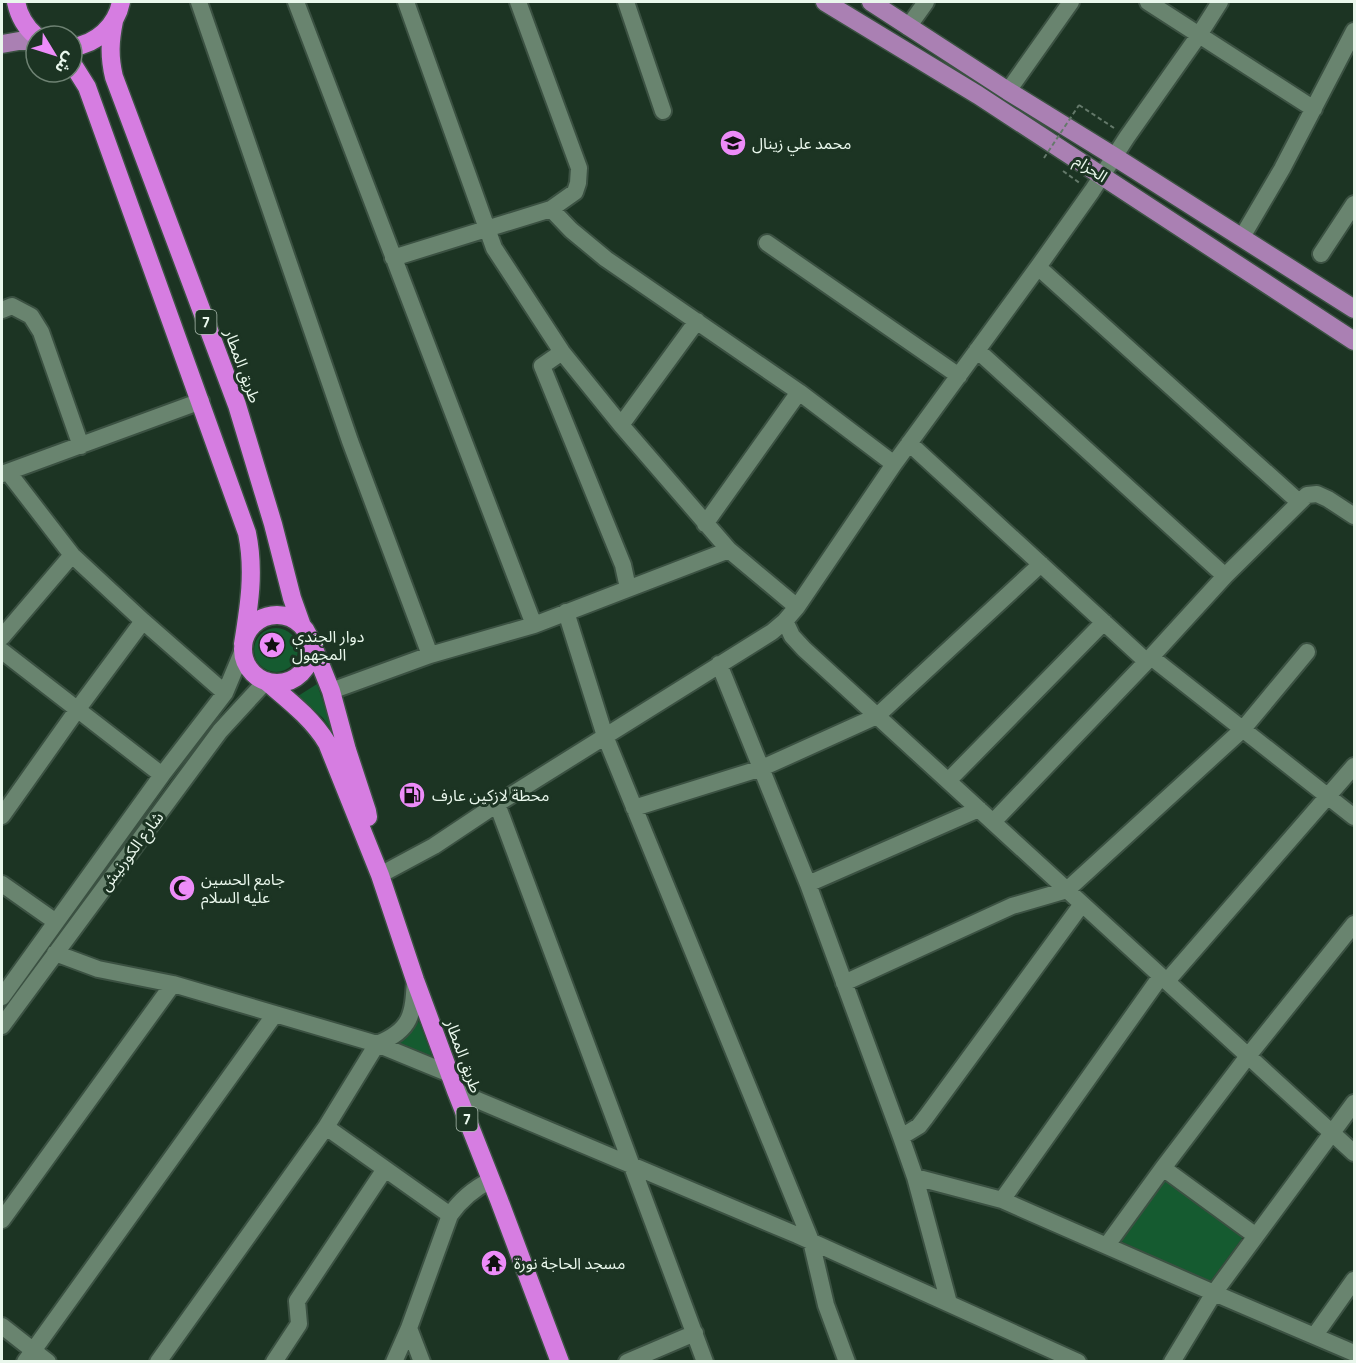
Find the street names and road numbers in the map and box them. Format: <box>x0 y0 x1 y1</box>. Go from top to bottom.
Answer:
street label: الحزام <box>1069 148 1112 189</box>
road number: 7 <box>196 310 216 334</box>
street label: طريق المطار <box>218 325 268 406</box>
street label: شارع الكورنيش <box>93 806 170 896</box>
street label: طريق المطار <box>439 1015 489 1096</box>
road number: 7 <box>456 1107 478 1131</box>

